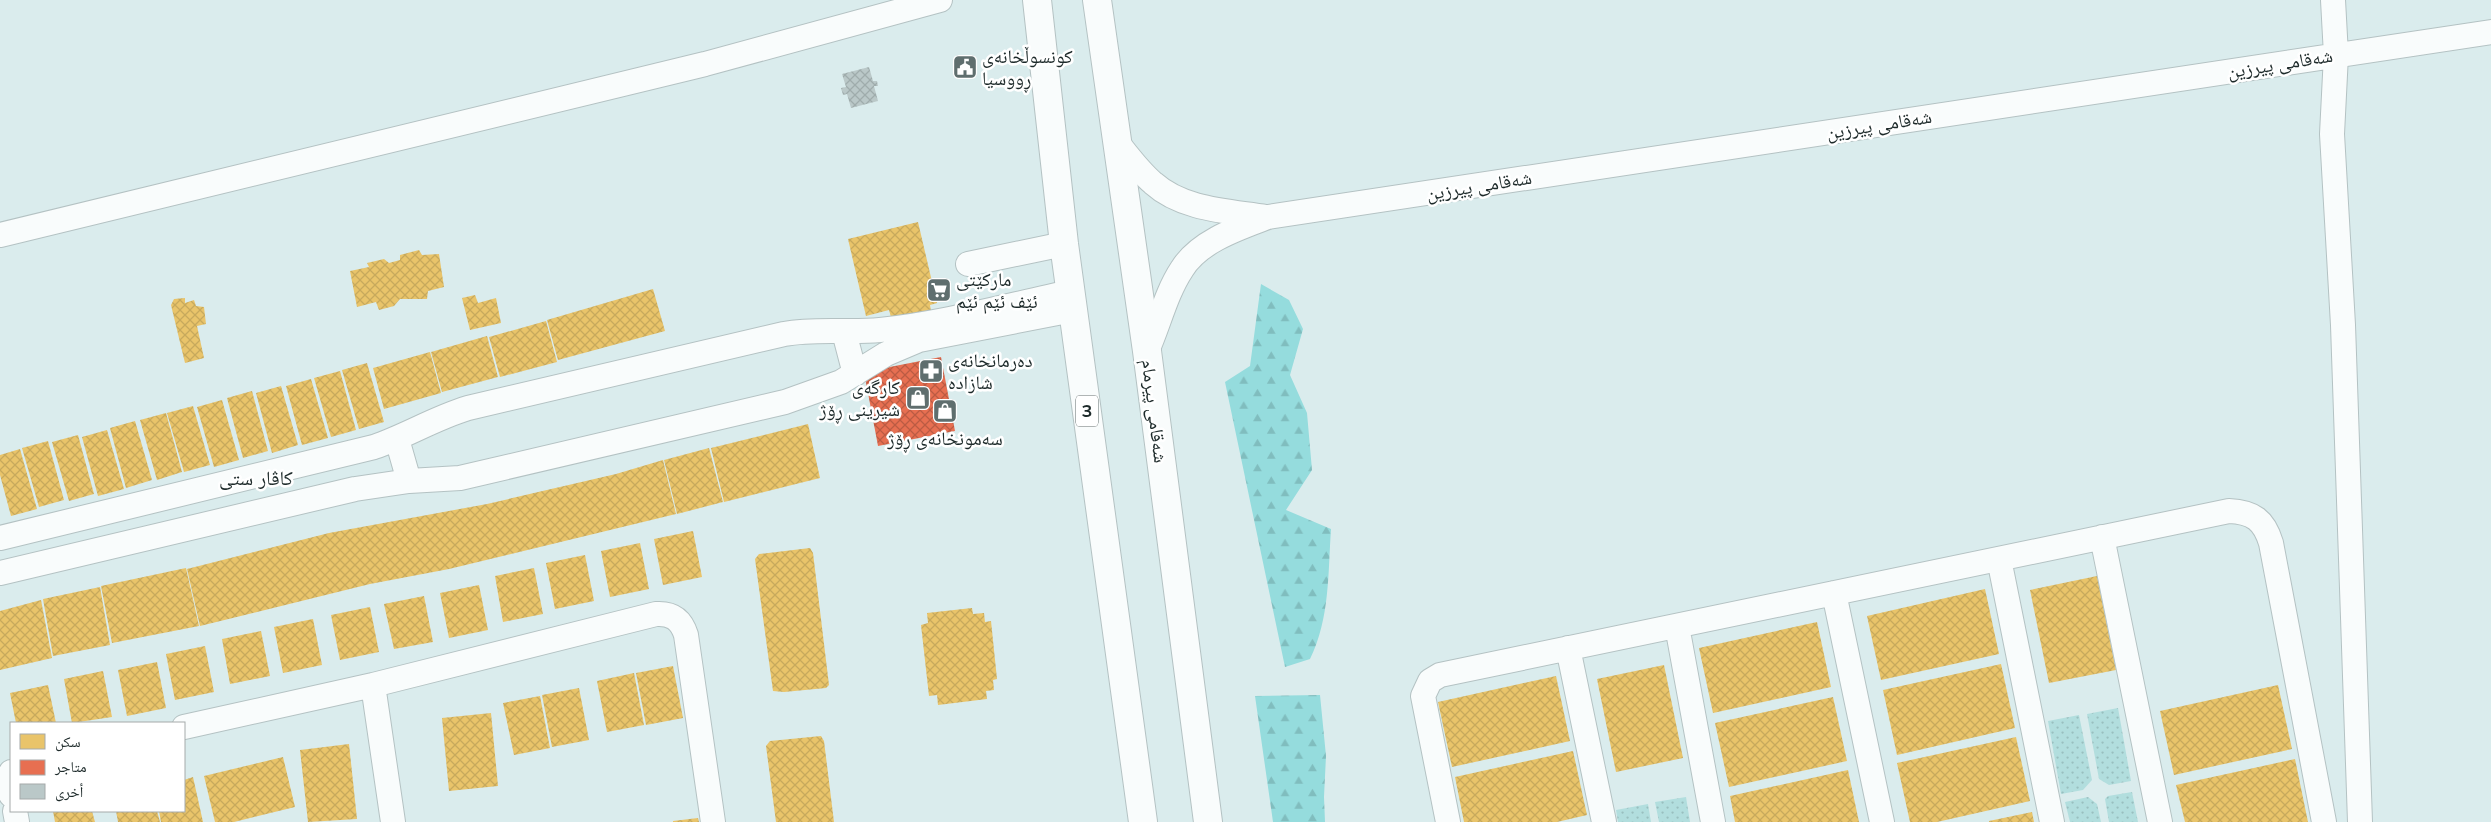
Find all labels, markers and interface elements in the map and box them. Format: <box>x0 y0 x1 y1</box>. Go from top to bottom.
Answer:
street label: شەقامی پیرزین <box>2225 43 2335 83</box>
place label: کونسوڵخانەی ڕووسیا <box>982 44 1073 93</box>
public building icon: کونسوڵخانەی ڕووسیا <box>952 54 978 80</box>
street label: شەقامی پیرزین <box>1824 104 1934 144</box>
street label: شەقامی پیرزین <box>1424 165 1534 205</box>
place label: مارکێتی ئێف ئێم ئێم <box>956 267 1038 314</box>
supermarket icon: مارکێتی ئێف ئێم ئێم <box>926 277 952 303</box>
place label: دەرمانخانەی شازادە <box>948 348 1033 394</box>
pharmacy icon: دەرمانخانەی شازادە <box>918 358 944 384</box>
street label: شەقامی پیرمام <box>1135 358 1173 464</box>
place label: کارگەی شیرینی ڕۆژ <box>818 375 900 424</box>
shop icon: کارگەی شیرینی ڕۆژ <box>905 385 931 411</box>
road number: 3 <box>1076 396 1098 426</box>
shop icon: سەمونخانەی ڕۆژ <box>932 398 958 424</box>
place label: سەمونخانەی ڕۆژ <box>886 426 1003 453</box>
district label: کاڤار ستی <box>219 465 293 490</box>
legend <box>10 722 185 812</box>
text: سكن <box>55 732 81 752</box>
text: متاجر <box>54 757 87 776</box>
text: أخرى <box>55 782 84 802</box>

